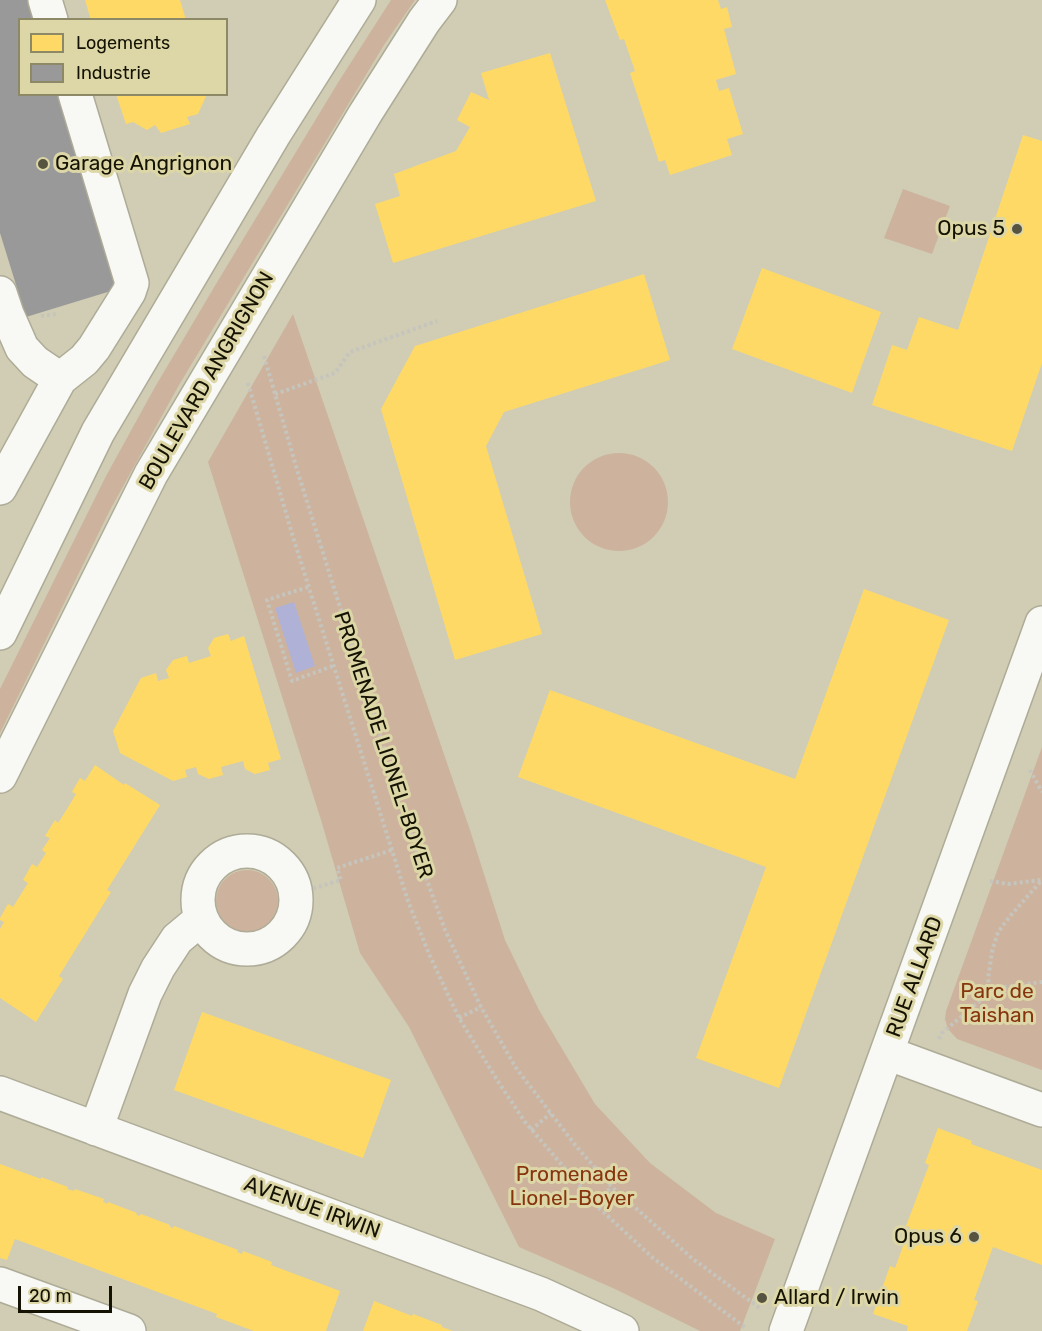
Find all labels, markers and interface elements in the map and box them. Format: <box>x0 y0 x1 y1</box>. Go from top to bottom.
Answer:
legend <box>18 18 228 96</box>
text: Logements <box>76 32 170 54</box>
text: Industrie <box>76 62 151 84</box>
place label: Garage Angrignon <box>55 151 232 177</box>
marker: Garage Angrignon <box>36 157 50 171</box>
place label: Opus 5 <box>937 216 1005 242</box>
marker: Opus 5 <box>1010 222 1024 236</box>
street label: BOULEVARD ANGRIGNON <box>134 267 280 495</box>
street label: PROMENADE LIONEL-BOYER <box>328 608 438 882</box>
street label: RUE ALLARD <box>882 913 948 1041</box>
park label: Parc de Taishan <box>960 979 1034 1029</box>
park label: Promenade Lionel-Boyer <box>509 1162 635 1212</box>
street label: AVENUE IRWIN <box>240 1172 384 1244</box>
place label: Opus 6 <box>894 1224 962 1250</box>
marker: Opus 6 <box>967 1230 981 1244</box>
scale bar <box>21 1274 116 1312</box>
text: 20 m <box>29 1285 71 1307</box>
place label: Allard / Irwin <box>774 1285 899 1311</box>
marker: Allard / Irwin <box>755 1291 769 1305</box>

